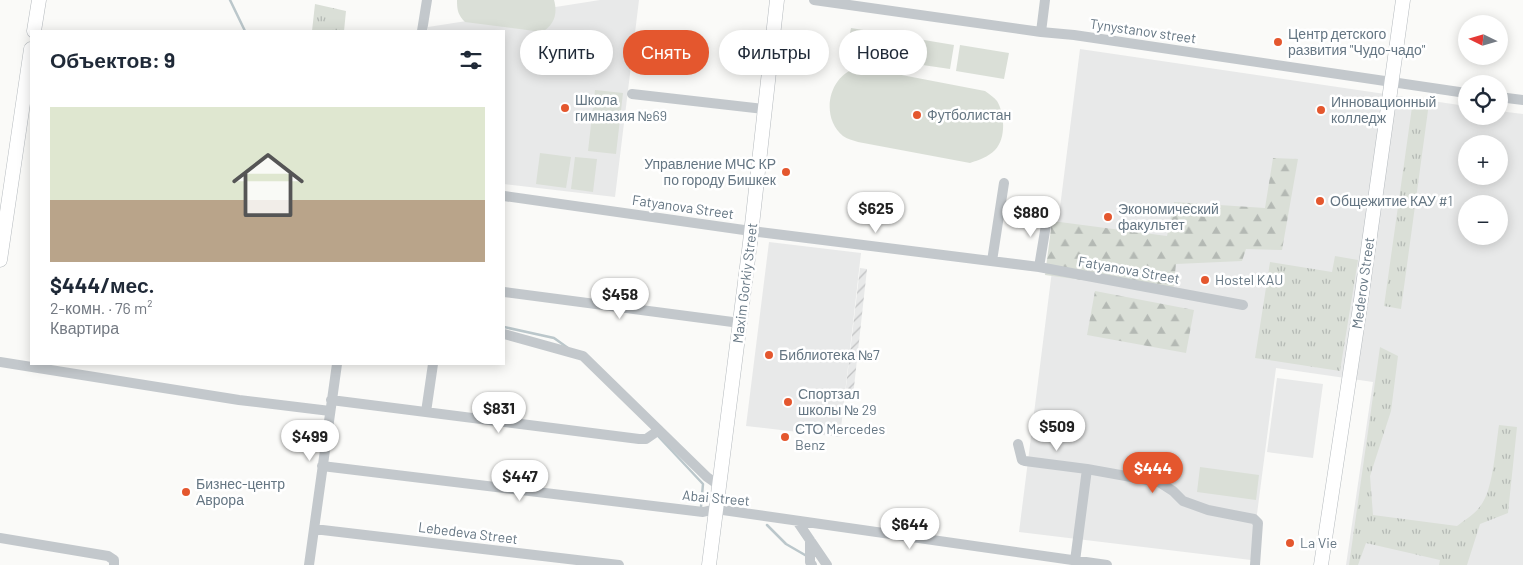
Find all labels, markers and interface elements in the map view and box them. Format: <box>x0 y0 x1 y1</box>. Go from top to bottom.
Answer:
street label: Tynystanov street <box>1089 15 1197 46</box>
north arrow <box>1458 15 1508 65</box>
map controls <box>1458 15 1508 245</box>
place label: Центр детского развития "Чудо-чадо" <box>1288 25 1426 58</box>
chip: Купить <box>520 30 613 75</box>
chip: Снять <box>623 30 709 75</box>
chip: Фильтры <box>719 30 829 75</box>
chip: Новое <box>839 30 927 75</box>
marker: Центр детского развития "Чудо-чадо" <box>1272 36 1284 48</box>
icon: filters <box>457 46 485 74</box>
text: Объектов: 9 <box>50 47 175 72</box>
button: locate <box>1458 75 1508 125</box>
place label: Школа гимназия №69 <box>575 91 667 124</box>
place label: Инновационный колледж <box>1331 93 1436 126</box>
marker: Школа гимназия №69 <box>559 102 571 114</box>
marker: Инновационный колледж <box>1315 104 1327 116</box>
place label: Футболистан <box>927 106 1011 123</box>
marker: Футболистан <box>911 109 923 121</box>
button: + <box>1458 135 1508 185</box>
icon: home <box>223 140 313 230</box>
place label: Управление МЧС КР по городу Бишкек <box>644 155 777 188</box>
marker: Управление МЧС КР по городу Бишкек <box>780 166 792 178</box>
street label: Fatyanova Street <box>631 191 735 222</box>
pin: $625 <box>846 192 906 234</box>
place label: Общежитие КАУ #1 <box>1330 192 1453 209</box>
marker: Общежитие КАУ #1 <box>1314 195 1326 207</box>
button: − <box>1458 195 1508 245</box>
pin: $880 <box>1001 196 1061 238</box>
text: $625 <box>858 198 894 217</box>
place label: Экономический факультет <box>1118 200 1219 233</box>
text: $880 <box>1013 202 1049 221</box>
marker: Экономический факультет <box>1102 211 1114 223</box>
street label: Maxim Gorkiy Street <box>729 222 760 344</box>
street label: Mederov Street <box>1348 236 1377 330</box>
street label: Fatyanova Street <box>1077 252 1181 287</box>
place label: Hostel KAU <box>1215 271 1283 288</box>
text: $444/мес. <box>50 272 154 297</box>
marker: Hostel KAU <box>1199 274 1211 286</box>
pin: $458 <box>590 278 650 320</box>
text: $458 <box>602 284 638 303</box>
text: 2-комн. · 76 m² <box>50 298 152 317</box>
text: Квартира <box>50 318 119 337</box>
place label: Библиотека №7 <box>779 346 880 363</box>
marker: Библиотека №7 <box>763 349 775 361</box>
place label: Спортзал школы № 29 <box>798 385 877 418</box>
pin: $831 <box>469 392 529 434</box>
marker: Спортзал школы № 29 <box>782 396 794 408</box>
text: $831 <box>483 398 515 417</box>
pin: $509 <box>1027 410 1087 452</box>
text: $509 <box>1039 416 1075 435</box>
pin: $499 <box>280 420 340 462</box>
place label: СТО Mercedes Benz <box>795 420 885 453</box>
text: $499 <box>292 426 328 445</box>
marker: СТО Mercedes Benz <box>779 431 791 443</box>
pin: $444 <box>1123 452 1183 494</box>
text: $444 <box>1134 458 1172 477</box>
pin: $447 <box>490 460 550 502</box>
text: $447 <box>502 466 538 485</box>
place label: Бизнес-центр Аврора <box>196 475 285 508</box>
marker: Бизнес-центр Аврора <box>180 486 192 498</box>
street label: Abai Street <box>681 486 751 509</box>
pin: $644 <box>880 508 940 550</box>
text: $644 <box>891 514 929 533</box>
street label: Lebedeva Street <box>417 518 519 547</box>
place label: La Vie <box>1300 534 1337 551</box>
marker: La Vie <box>1284 537 1296 549</box>

